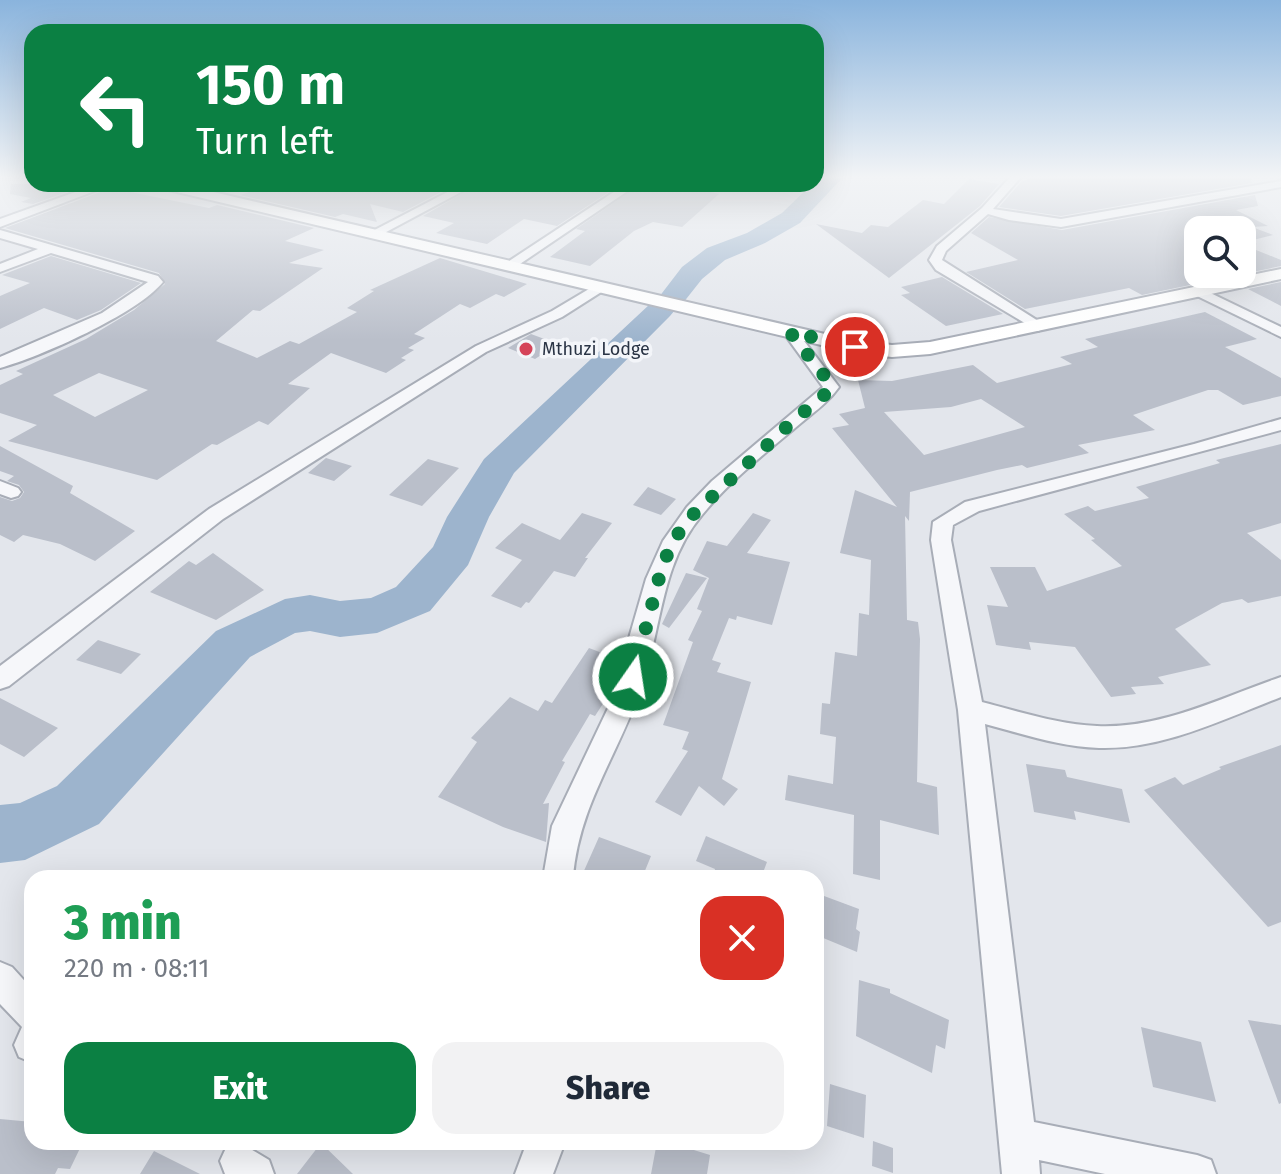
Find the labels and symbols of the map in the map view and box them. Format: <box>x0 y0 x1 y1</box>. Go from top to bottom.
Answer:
pin <box>821 313 889 381</box>
place label: Mthuzi Lodge <box>542 338 650 360</box>
marker: Mthuzi Lodge <box>517 340 535 358</box>
position arrow <box>591 635 675 719</box>

